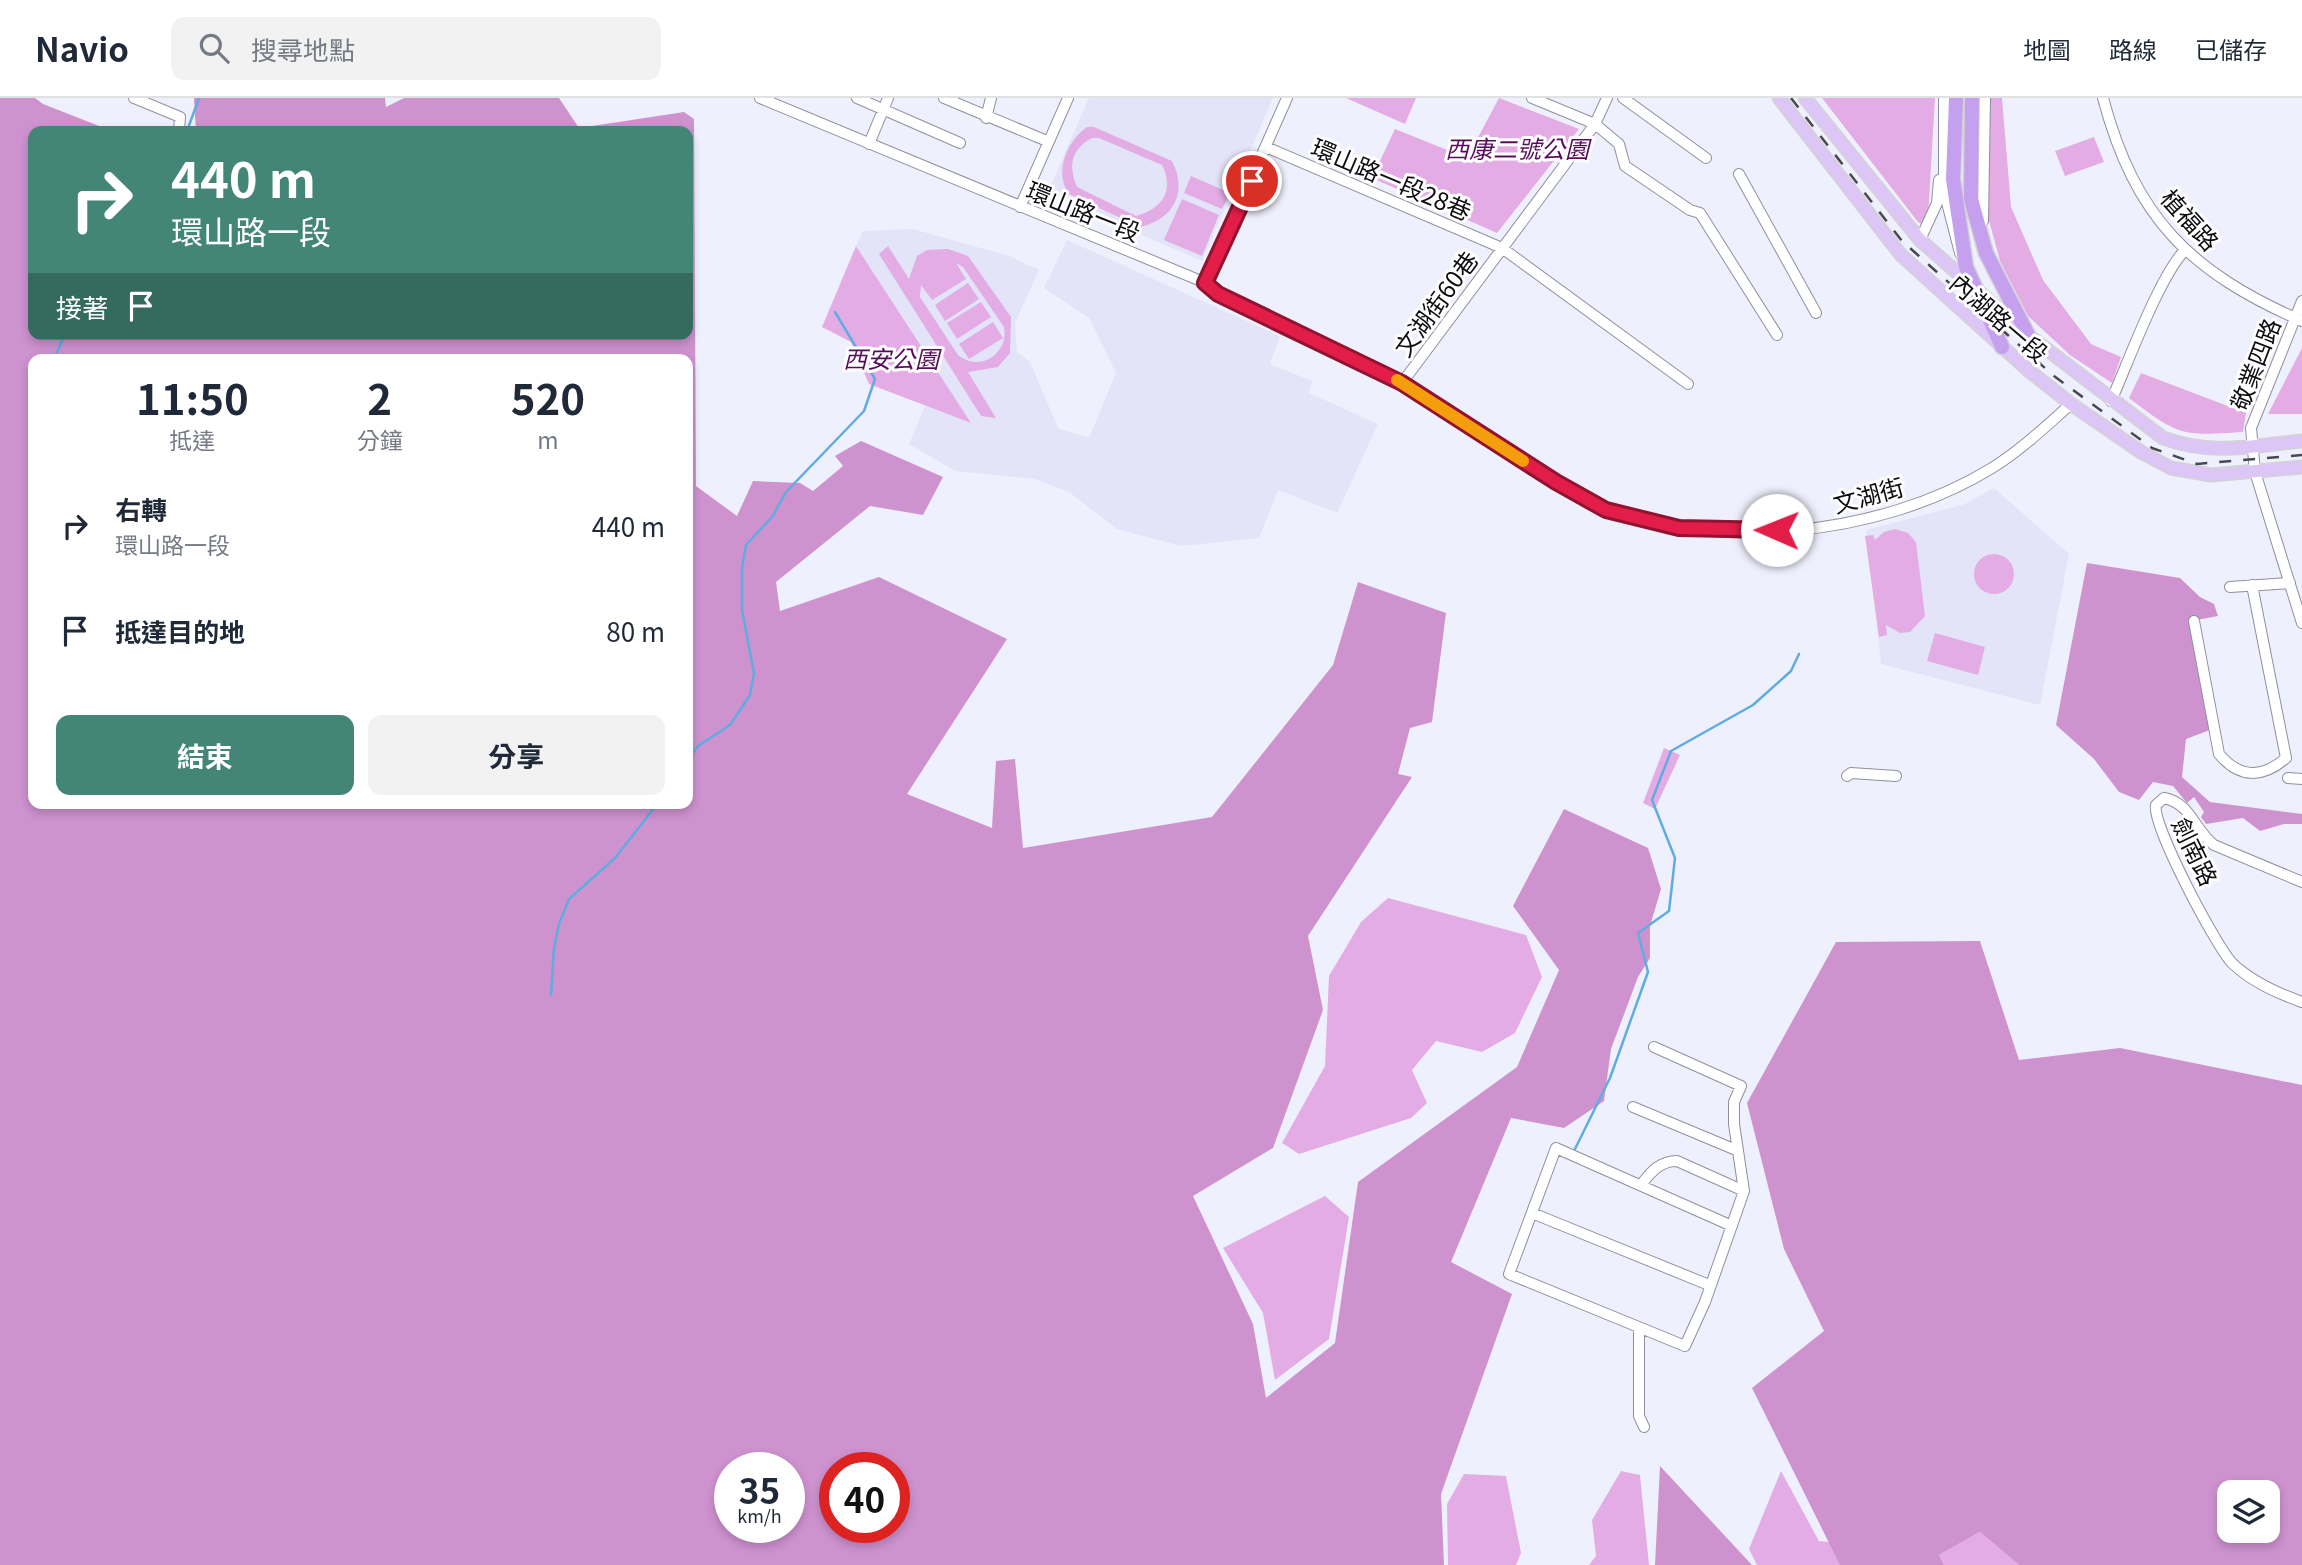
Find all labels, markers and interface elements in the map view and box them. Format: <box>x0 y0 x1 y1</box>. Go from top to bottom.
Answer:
search box <box>171 17 661 80</box>
text: Navio <box>35 24 129 72</box>
icon: search <box>195 29 233 67</box>
text: 搜尋地點 <box>251 30 355 67</box>
text: 地圖 <box>2023 31 2071 66</box>
text: 路線 <box>2109 31 2157 66</box>
text: 已儲存 <box>2195 31 2267 66</box>
street label: 環山路一段28巷 <box>1307 129 1477 227</box>
park label: 西康二號公園 <box>1445 130 1592 165</box>
text: 440 m <box>171 141 316 212</box>
pin <box>1222 151 1282 211</box>
icon: right <box>56 154 147 245</box>
icon: arrive <box>1233 162 1271 200</box>
street label: 環山路一段 <box>1022 171 1146 249</box>
street label: 植福路 <box>2154 181 2228 257</box>
text: 環山路一段 <box>171 207 331 253</box>
street label: 文湖街60巷 <box>1385 243 1485 363</box>
street label: 內湖路一段 <box>1943 264 2057 370</box>
icon: arrive <box>122 287 160 325</box>
text: 接著 <box>56 288 108 325</box>
street label: 敬業四路 <box>2220 313 2288 415</box>
park label: 西安公園 <box>843 340 942 375</box>
text: 11:50 <box>136 366 249 427</box>
text: 2 <box>367 366 392 427</box>
text: 520 <box>511 366 585 427</box>
text: 抵達 <box>169 422 215 456</box>
text: 分鐘 <box>357 422 403 456</box>
text: m <box>537 422 559 456</box>
street label: 文湖街 <box>1829 468 1907 520</box>
text: 右轉 <box>115 490 167 527</box>
position arrow <box>1740 493 1814 567</box>
icon: right <box>56 507 94 545</box>
text: 440 m <box>592 507 665 544</box>
text: 環山路一段 <box>115 527 230 561</box>
icon: arrive <box>56 612 94 650</box>
text: 抵達目的地 <box>115 612 245 649</box>
text: 80 m <box>606 612 665 649</box>
button: 結束 <box>56 715 354 795</box>
button: 分享 <box>368 715 665 795</box>
street label: 劍南路 <box>2164 811 2228 891</box>
speed limit sign: 40 <box>819 1452 910 1543</box>
text: 35 <box>739 1463 780 1514</box>
map controls <box>2217 1480 2280 1543</box>
button: layers <box>2217 1480 2280 1543</box>
text: km/h <box>737 1502 782 1528</box>

